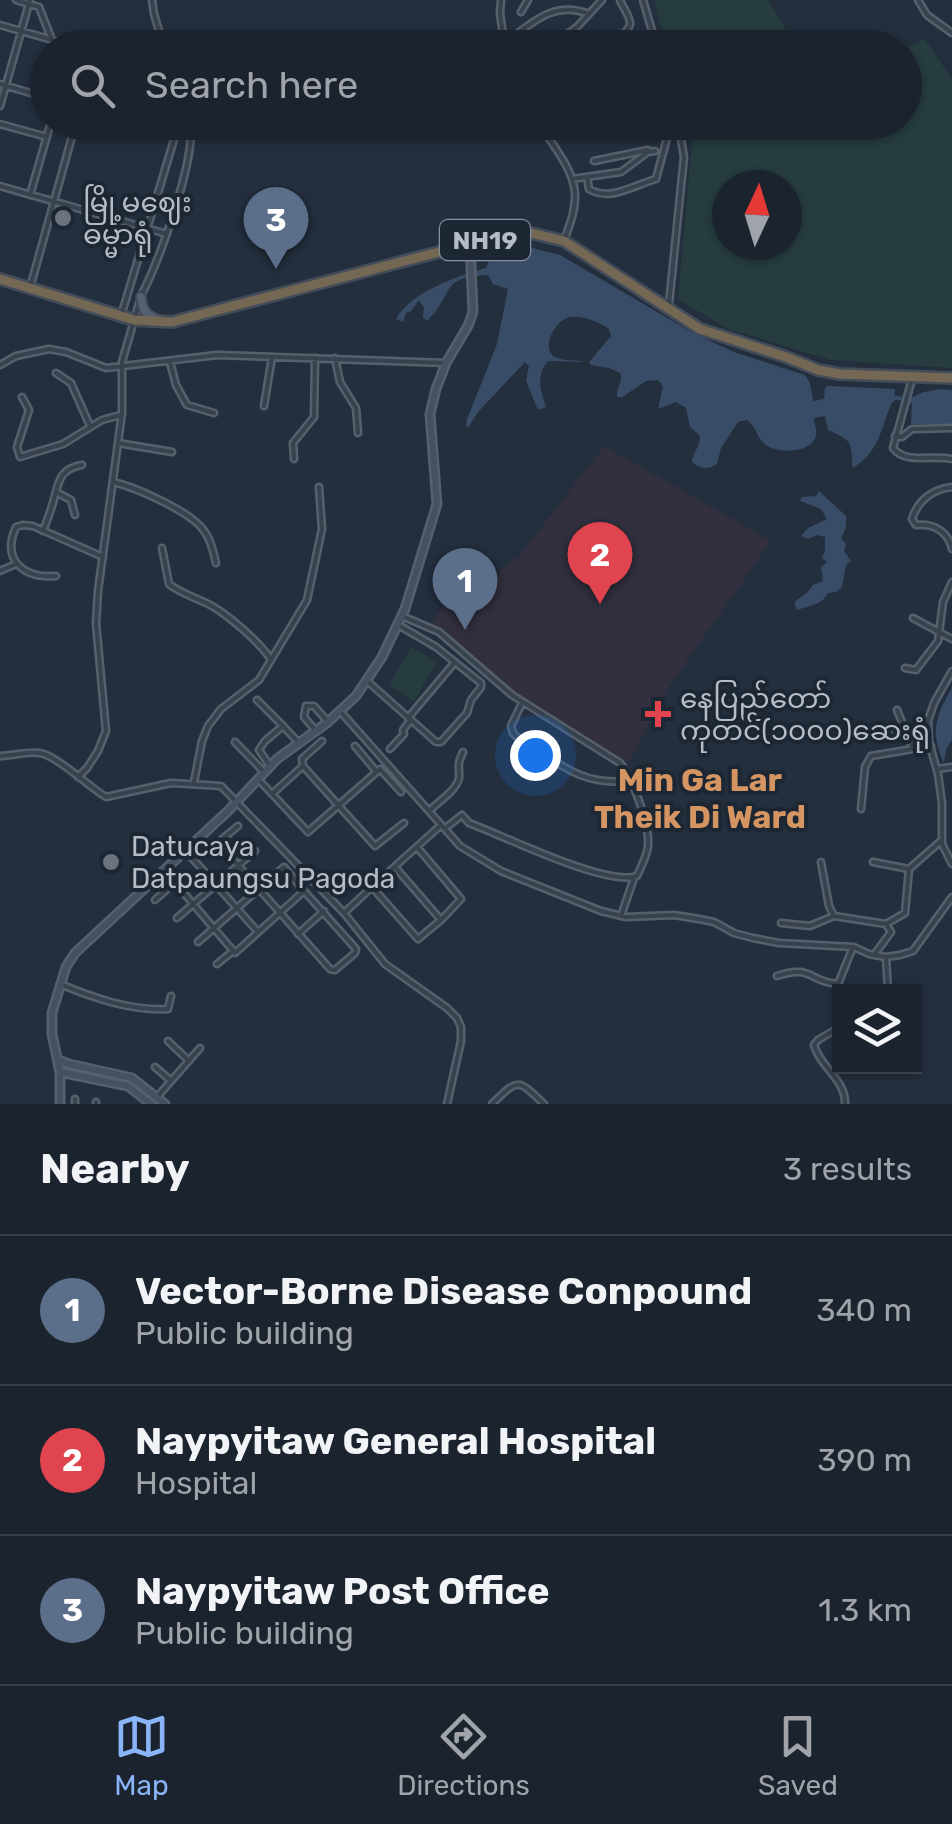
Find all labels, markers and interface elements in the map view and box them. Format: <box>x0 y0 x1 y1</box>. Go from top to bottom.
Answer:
search box <box>30 30 922 140</box>
icon: search <box>65 58 120 113</box>
text: Search here <box>145 62 358 108</box>
north arrow <box>712 170 802 260</box>
place label: မြို့မဈေး ဓမ္မာရုံ <box>83 184 192 258</box>
pin: 3 <box>244 186 308 269</box>
marker: မြို့မဈေး ဓမ္မာရုံ <box>52 207 74 229</box>
road number: NH19 <box>440 220 530 260</box>
pin: 2 <box>568 522 632 604</box>
pin: 1 <box>432 548 498 630</box>
place label: နေပြည်တော် ကုတင်(၁၀၀၀)ဆေးရုံ <box>680 680 930 753</box>
marker: နေပြည်တော် ကုတင်(၁၀၀၀)ဆေးရုံ <box>645 701 671 727</box>
your location <box>510 730 561 781</box>
district label: Min Ga Lar Theik Di Ward <box>594 761 806 836</box>
place label: Datucaya Datpaungsu Pagoda <box>131 830 395 895</box>
marker: Datucaya Datpaungsu Pagoda <box>100 851 122 873</box>
map controls <box>832 984 922 1074</box>
button: layers <box>832 984 922 1074</box>
text: Nearby <box>40 1144 190 1194</box>
text: 3 results <box>783 1150 912 1188</box>
text: Vector-Borne Disease Conpound <box>135 1268 752 1314</box>
text: 1 <box>65 1291 80 1329</box>
text: 340 m <box>816 1291 912 1329</box>
text: Public building <box>135 1314 354 1352</box>
text: Naypyitaw General Hospital <box>135 1418 656 1464</box>
text: 2 <box>62 1441 83 1479</box>
text: 390 m <box>817 1441 912 1479</box>
text: Hospital <box>135 1464 257 1502</box>
text: Naypyitaw Post Office <box>135 1568 549 1614</box>
text: 3 <box>62 1591 83 1629</box>
text: 1.3 km <box>818 1591 912 1629</box>
text: Public building <box>135 1614 354 1652</box>
tab: Map <box>114 1709 169 1802</box>
tab: Directions <box>397 1709 530 1802</box>
tab: Saved <box>758 1709 838 1802</box>

